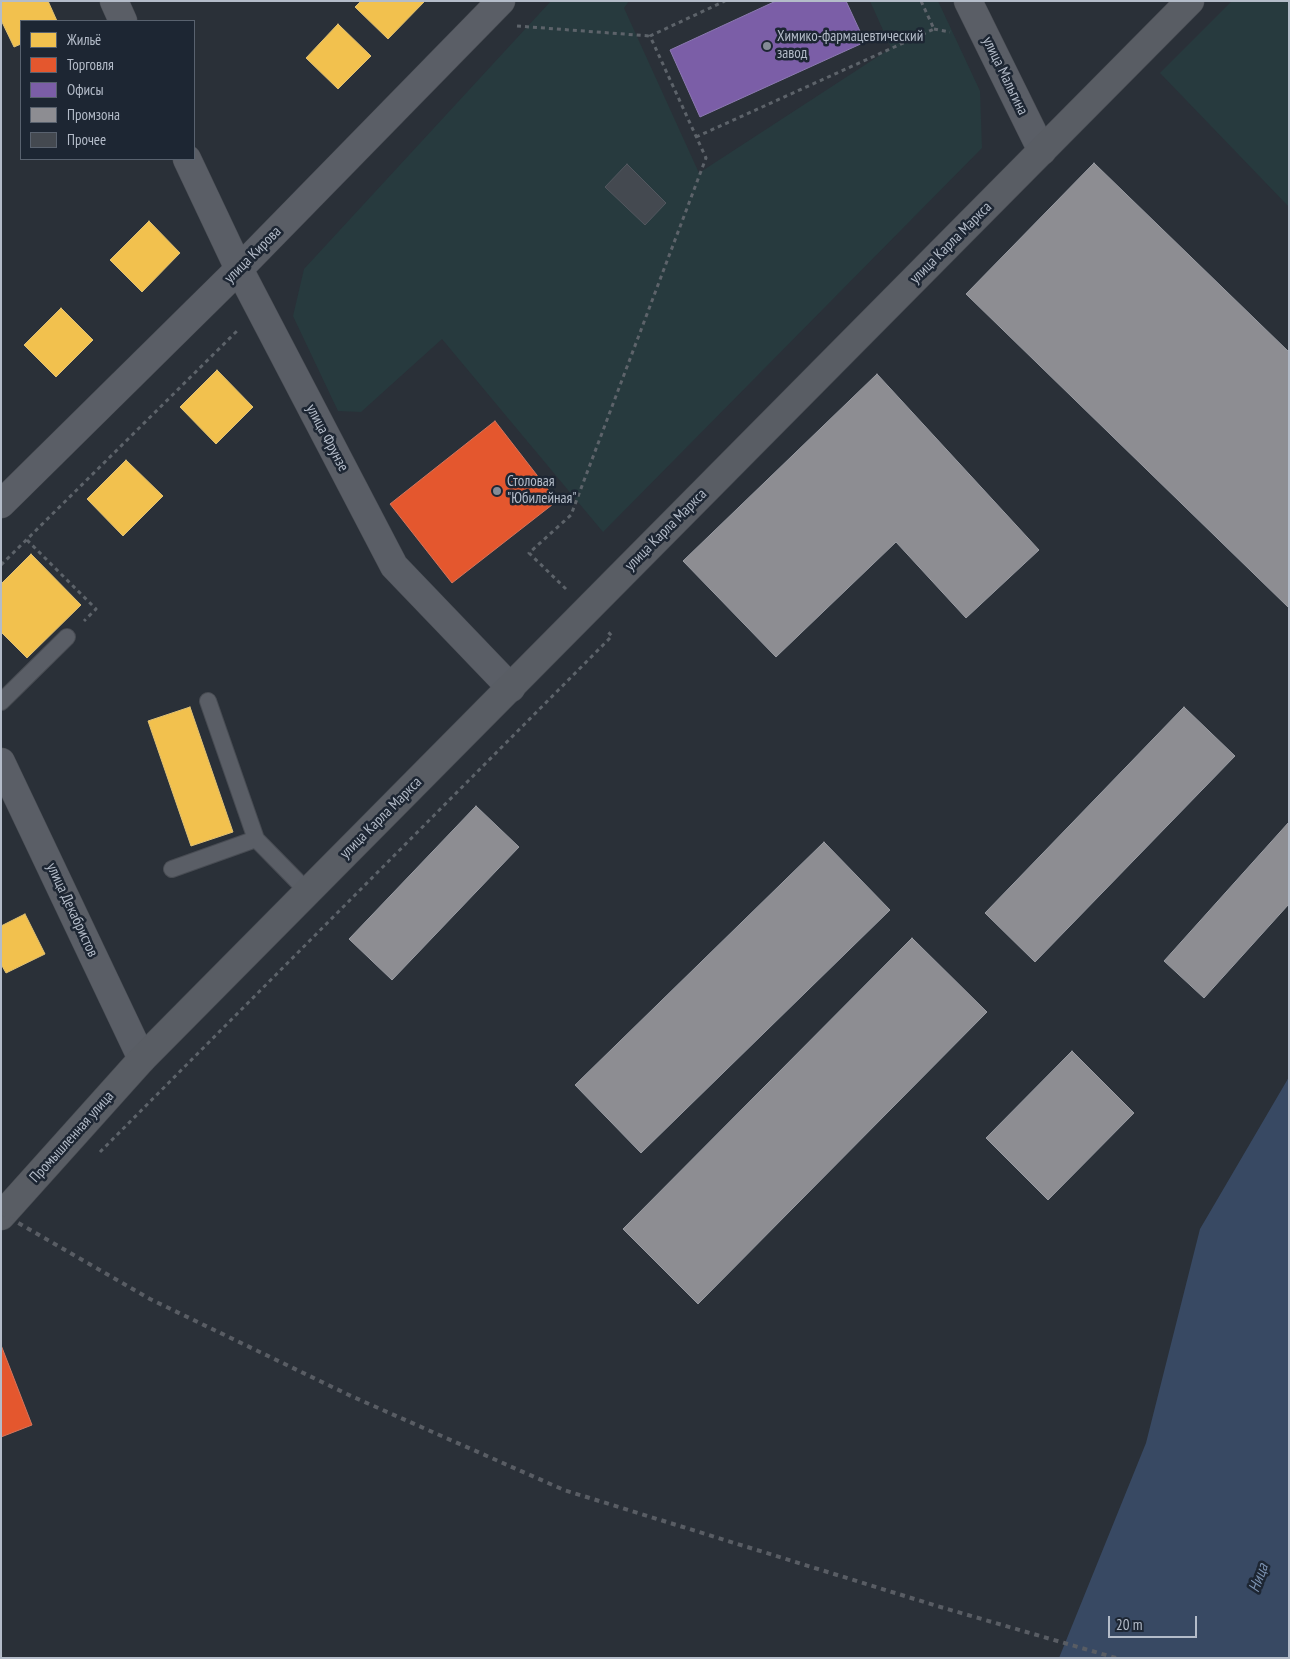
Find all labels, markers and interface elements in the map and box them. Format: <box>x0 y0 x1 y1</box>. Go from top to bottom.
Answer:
legend <box>20 20 195 160</box>
place label: Химико-фармацевтический завод <box>777 28 923 63</box>
text: Жильё <box>67 30 101 49</box>
street label: улица Мальгина <box>978 34 1032 118</box>
marker: Химико-фармацевтический завод <box>761 40 773 52</box>
text: Торговля <box>67 55 114 74</box>
text: Офисы <box>67 80 103 99</box>
text: Промзона <box>67 105 120 124</box>
text: Прочее <box>67 130 106 149</box>
street label: улица Карла Маркса <box>906 198 996 288</box>
street label: улица Кирова <box>221 223 285 287</box>
street label: улица Фрунзе <box>302 401 352 475</box>
place label: Столовая "Юбилейная" <box>507 473 577 508</box>
marker: Столовая "Юбилейная" <box>491 485 503 497</box>
street label: улица Карла Маркса <box>621 485 711 575</box>
street label: улица Карла Маркса <box>336 773 426 863</box>
street label: улица Декабристов <box>42 860 102 960</box>
street label: Промышленная улица <box>26 1088 118 1186</box>
water label: Ница <box>1245 1561 1273 1595</box>
scale bar <box>1110 1606 1199 1638</box>
text: 20 m <box>1116 1615 1142 1634</box>

